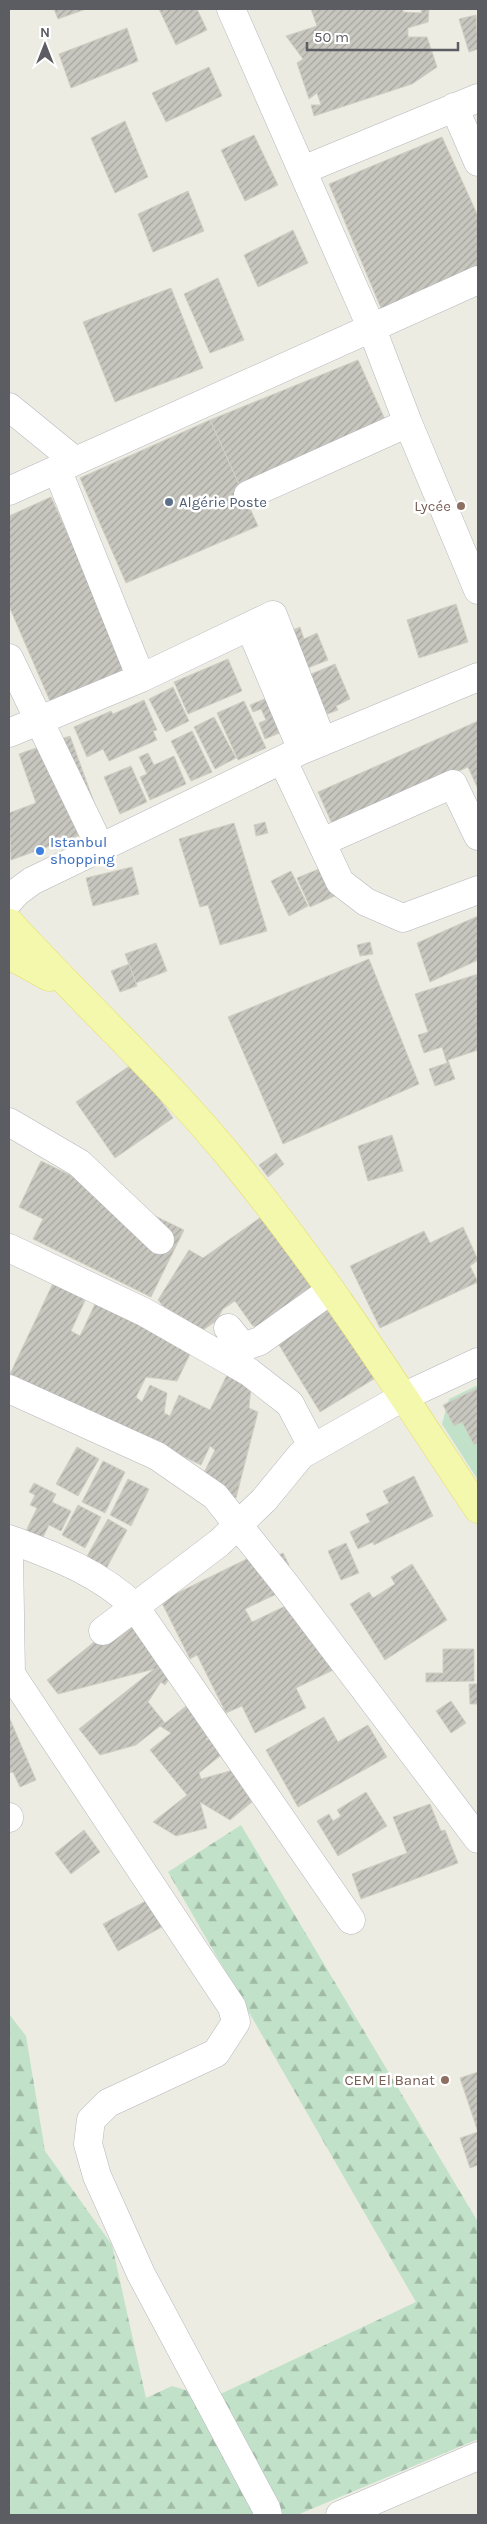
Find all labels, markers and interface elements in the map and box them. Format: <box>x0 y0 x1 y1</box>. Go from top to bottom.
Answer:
north arrow <box>20 20 70 70</box>
scale bar <box>307 20 458 52</box>
text: N <box>40 24 50 41</box>
text: 50 m <box>314 28 349 46</box>
place label: Algérie Poste <box>179 493 267 511</box>
marker: Algérie Poste <box>163 496 175 508</box>
place label: Lycée <box>414 497 451 515</box>
marker: Lycée <box>455 500 467 512</box>
place label: Istanbul shopping <box>50 833 115 868</box>
marker: Istanbul shopping <box>34 845 46 857</box>
place label: CEM El Banat <box>344 2071 435 2089</box>
marker: CEM El Banat <box>439 2074 451 2086</box>

